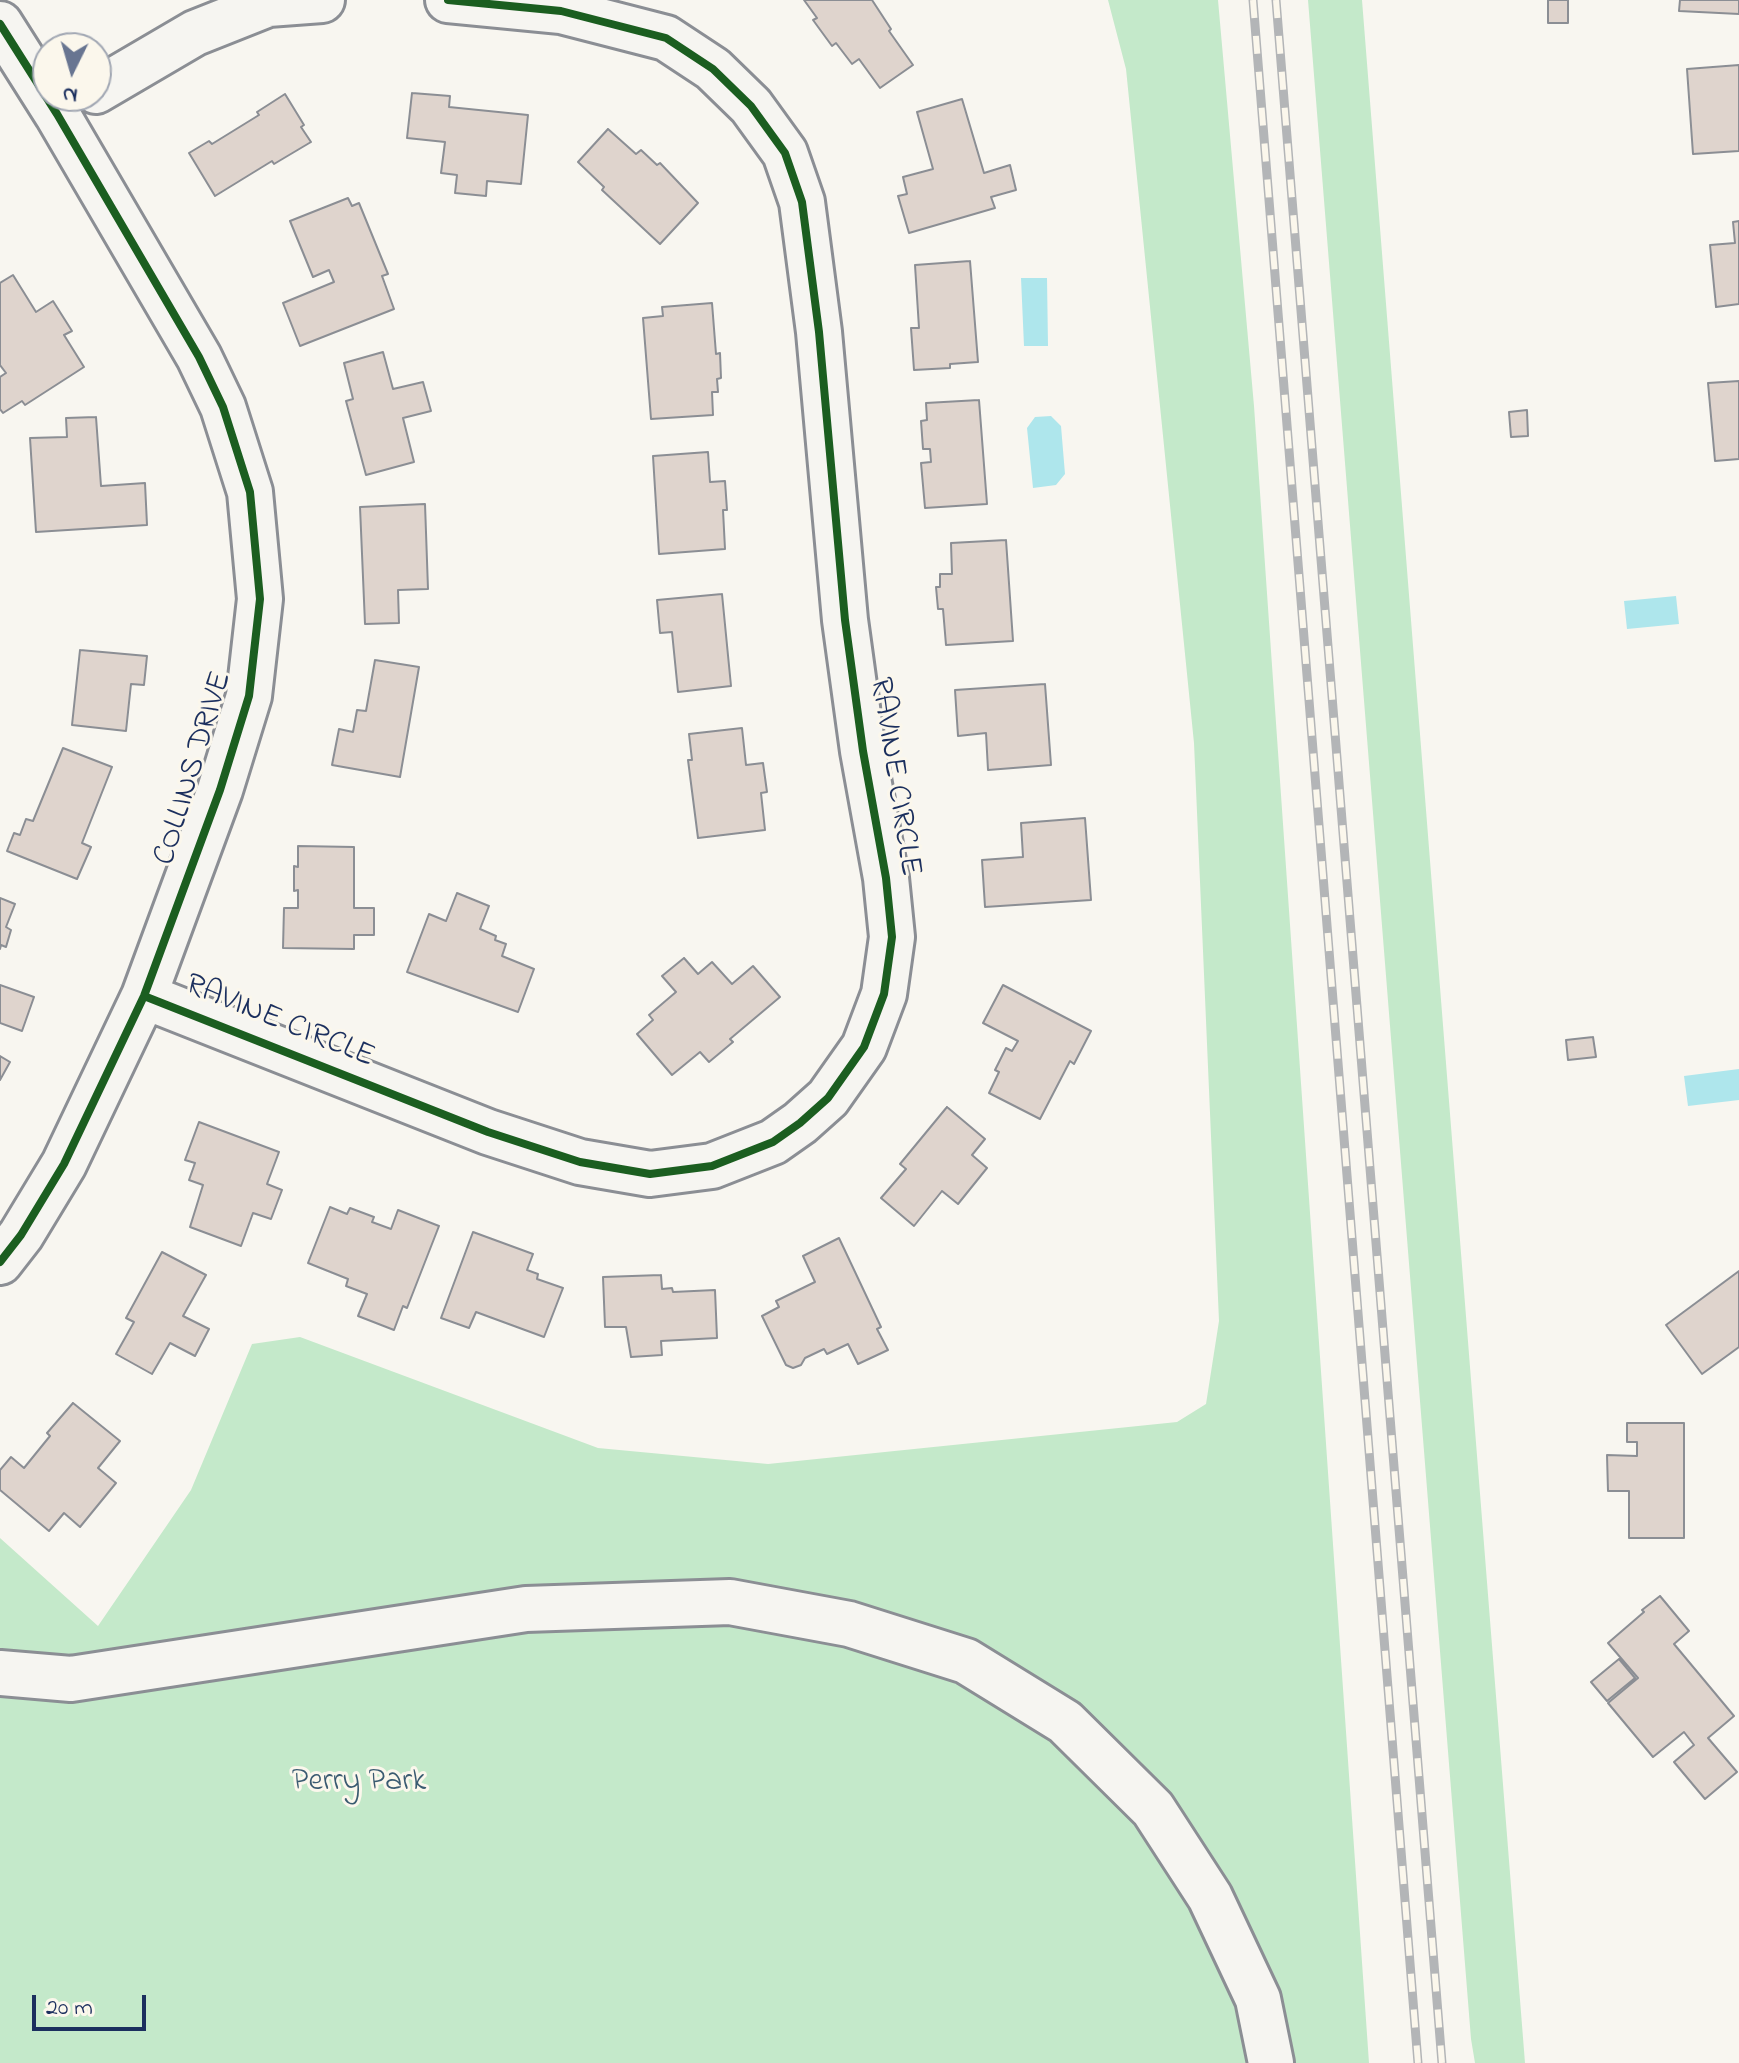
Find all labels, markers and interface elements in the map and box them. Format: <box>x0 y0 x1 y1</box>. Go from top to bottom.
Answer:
north arrow <box>32 32 112 112</box>
text: N <box>61 77 79 111</box>
street label: COLLINS DRIVE <box>147 668 243 870</box>
street label: RAVINE CIRCLE <box>858 675 928 879</box>
street label: RAVINE CIRCLE <box>179 968 379 1078</box>
park label: Perry Park <box>292 1765 426 1803</box>
scale bar <box>36 1979 150 2029</box>
text: 20 m <box>46 1991 93 2026</box>

